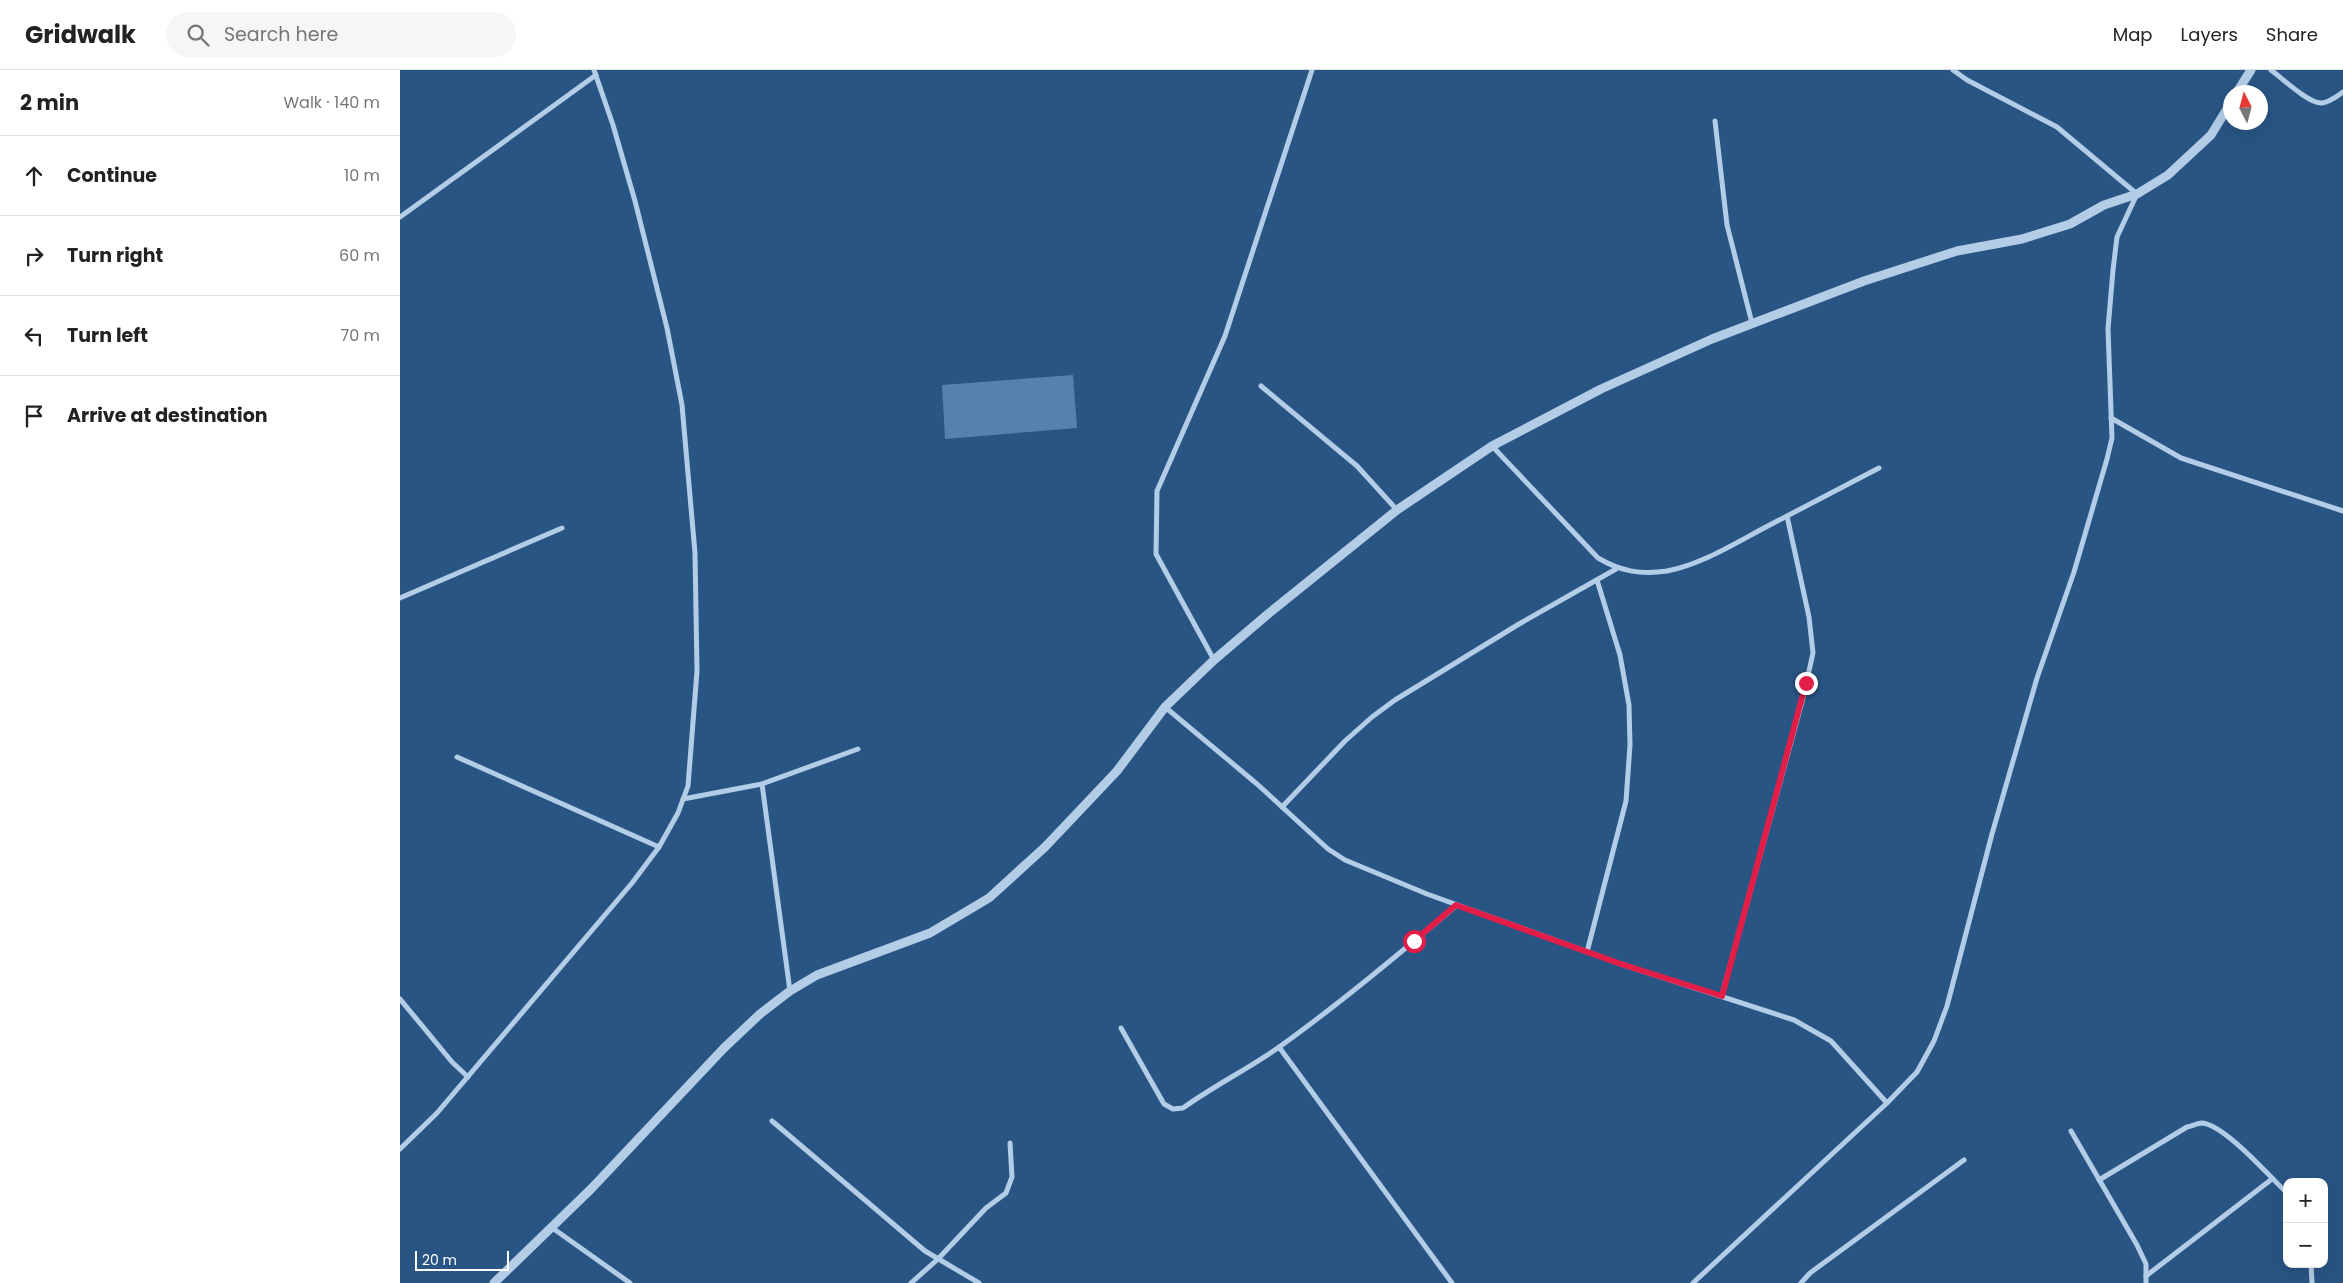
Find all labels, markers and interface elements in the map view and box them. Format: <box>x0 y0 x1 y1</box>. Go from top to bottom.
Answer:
search box <box>166 12 516 57</box>
text: Gridwalk <box>25 18 136 51</box>
icon: search <box>184 21 212 49</box>
text: Search here <box>224 21 338 48</box>
text: Map <box>2113 22 2153 47</box>
text: Layers <box>2181 22 2238 47</box>
text: Share <box>2266 22 2318 47</box>
north arrow <box>2223 85 2268 130</box>
text: 2 min <box>20 88 79 117</box>
text: Walk · 140 m <box>283 91 380 114</box>
icon: ahead <box>20 162 48 190</box>
text: Continue <box>67 162 157 189</box>
text: 10 m <box>344 164 380 187</box>
icon: right <box>20 242 48 270</box>
text: Turn right <box>67 242 163 269</box>
text: 60 m <box>339 244 380 267</box>
icon: left <box>20 322 48 350</box>
text: Turn left <box>67 322 148 349</box>
text: 70 m <box>340 324 380 347</box>
icon: arrive <box>20 402 48 430</box>
text: Arrive at destination <box>67 402 268 429</box>
route end <box>1795 672 1818 695</box>
route start <box>1403 930 1426 953</box>
map controls <box>2283 1178 2328 1268</box>
button: + <box>2283 1178 2328 1223</box>
button: − <box>2283 1223 2328 1268</box>
scale bar <box>415 1248 509 1271</box>
text: 20 m <box>422 1250 457 1270</box>

